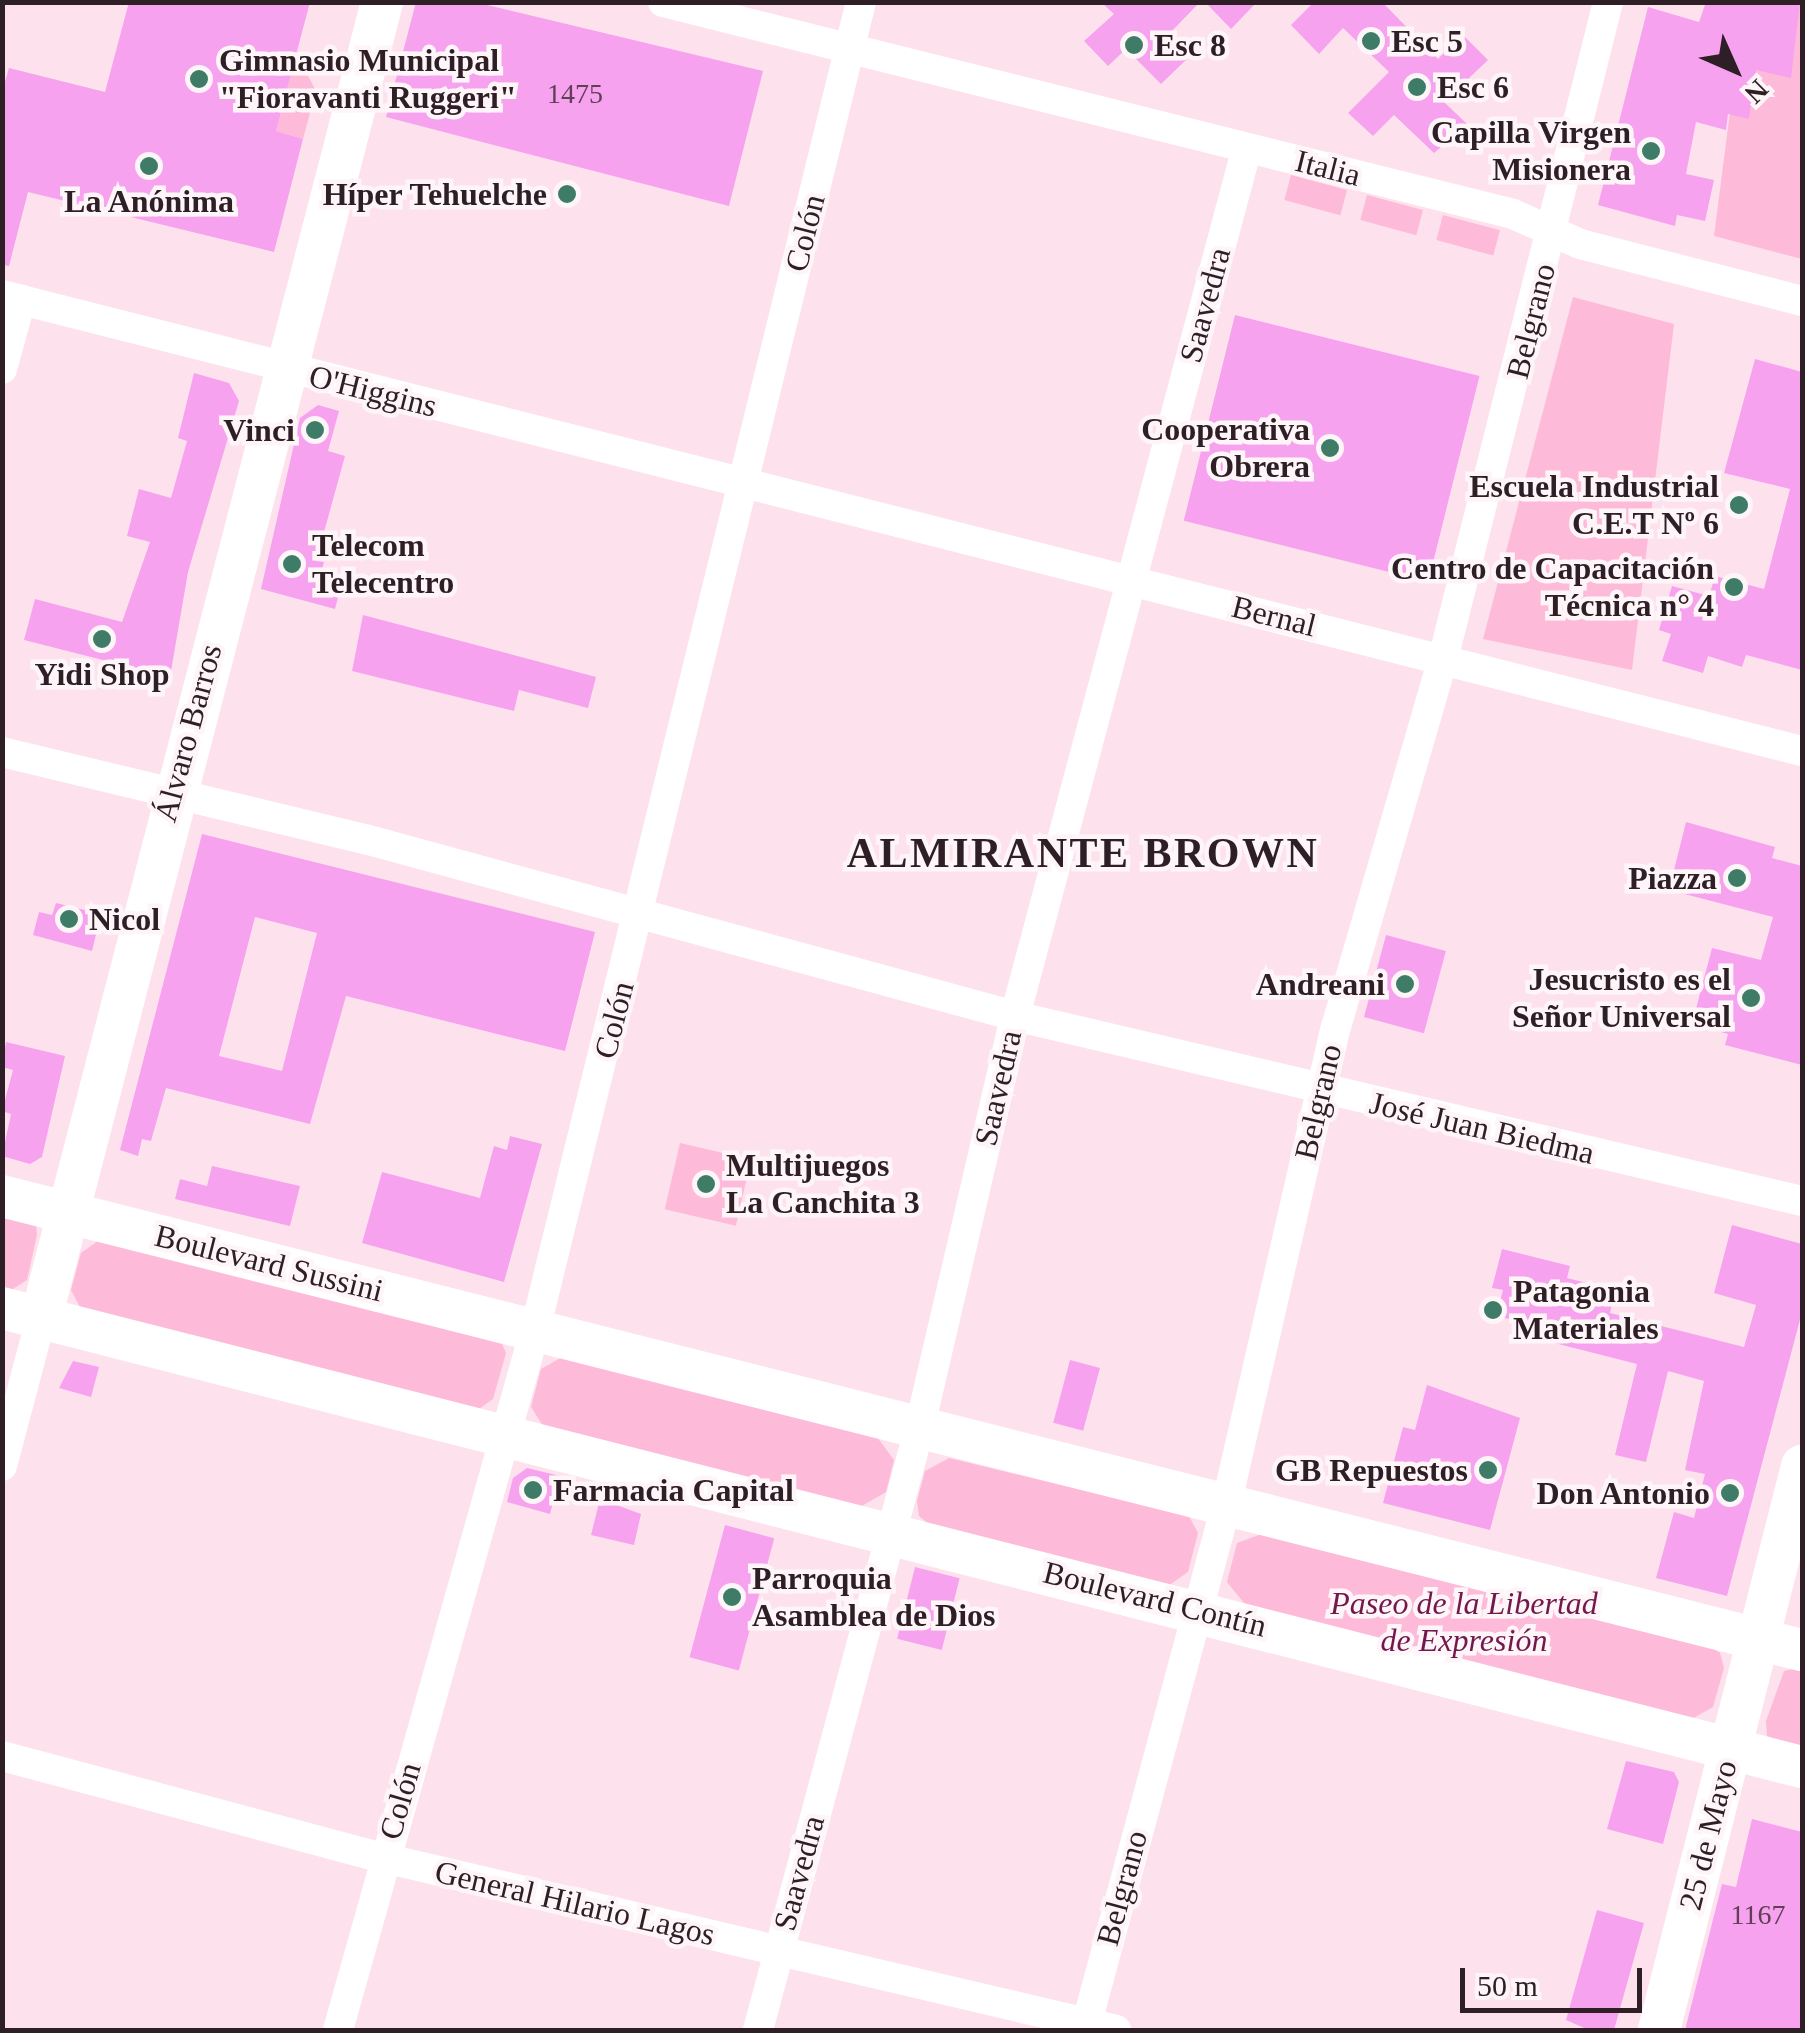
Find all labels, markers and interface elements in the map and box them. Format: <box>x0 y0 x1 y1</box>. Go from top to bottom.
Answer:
north arrow <box>1685 20 1785 120</box>
place label: Esc 5 <box>1391 22 1463 60</box>
place label: Esc 8 <box>1154 26 1226 64</box>
marker: Esc 5 <box>1360 30 1382 52</box>
marker: Esc 8 <box>1123 34 1145 56</box>
place label: Gimnasio Municipal "Fioravanti Ruggeri" <box>219 42 517 117</box>
marker: Gimnasio Municipal "Fioravanti Ruggeri" <box>188 68 210 90</box>
place label: Esc 6 <box>1437 68 1509 106</box>
text: N <box>1738 73 1775 110</box>
marker: Esc 6 <box>1406 76 1428 98</box>
house number: 1475 <box>547 77 603 111</box>
place label: Capilla Virgen Misionera <box>1430 114 1631 189</box>
marker: Capilla Virgen Misionera <box>1640 140 1662 162</box>
street label: Italia <box>1291 141 1365 195</box>
marker: La Anónima <box>138 155 160 177</box>
place label: Híper Tehuelche <box>322 175 547 213</box>
place label: La Anónima <box>63 182 235 220</box>
marker: Híper Tehuelche <box>556 183 578 205</box>
street label: Colón <box>777 190 833 276</box>
street label: Saavedra <box>1171 243 1239 367</box>
street label: Belgrano <box>1498 259 1564 383</box>
street label: O'Higgins <box>305 357 441 425</box>
place label: Vinci <box>223 411 295 449</box>
place label: Cooperativa Obrera <box>1141 411 1310 486</box>
marker: Vinci <box>304 419 326 441</box>
marker: Cooperativa Obrera <box>1319 437 1341 459</box>
place label: Escuela Industrial C.E.T Nº 6 <box>1469 468 1719 543</box>
marker: Escuela Industrial C.E.T Nº 6 <box>1728 494 1750 516</box>
place label: Telecom Telecentro <box>312 527 454 602</box>
place label: Centro de Capacitación Técnica n° 4 <box>1391 550 1714 625</box>
marker: Telecom Telecentro <box>281 553 303 575</box>
marker: Centro de Capacitación Técnica n° 4 <box>1723 576 1745 598</box>
street label: Bernal <box>1228 587 1320 645</box>
marker: Yidi Shop <box>91 628 113 650</box>
street label: Álvaro Barros <box>146 640 230 826</box>
place label: Yidi Shop <box>35 655 169 693</box>
district label: ALMIRANTE BROWN <box>847 828 1319 878</box>
place label: Piazza <box>1628 859 1717 897</box>
marker: Piazza <box>1726 867 1748 889</box>
place label: Nicol <box>89 900 160 938</box>
marker: Nicol <box>58 908 80 930</box>
place label: Jesucristo es el Señor Universal <box>1511 961 1731 1036</box>
place label: Andreani <box>1256 965 1385 1003</box>
marker: Andreani <box>1394 973 1416 995</box>
street label: Colón <box>586 977 642 1063</box>
marker: Jesucristo es el Señor Universal <box>1740 987 1762 1009</box>
street label: Saavedra <box>966 1027 1030 1149</box>
street label: Belgrano <box>1286 1041 1350 1163</box>
street label: José Juan Biedma <box>1366 1084 1598 1172</box>
place label: Multijuegos La Canchita 3 <box>726 1147 920 1222</box>
marker: Multijuegos La Canchita 3 <box>695 1173 717 1195</box>
street label: Boulevard Sussini <box>151 1216 387 1310</box>
place label: Patagonia Materiales <box>1513 1273 1659 1348</box>
marker: Patagonia Materiales <box>1482 1299 1504 1321</box>
place label: GB Repuestos <box>1275 1451 1468 1489</box>
marker: GB Repuestos <box>1477 1459 1499 1481</box>
place label: Farmacia Capital <box>553 1471 794 1509</box>
place label: Don Antonio <box>1535 1474 1710 1512</box>
marker: Farmacia Capital <box>522 1479 544 1501</box>
marker: Don Antonio <box>1719 1482 1741 1504</box>
street label: Boulevard Contín <box>1040 1553 1270 1645</box>
place label: Parroquia Asamblea de Dios <box>752 1560 996 1635</box>
park label: Paseo de la Libertad de Expresión <box>1330 1585 1598 1660</box>
marker: Parroquia Asamblea de Dios <box>721 1586 743 1608</box>
street label: 25 de Mayo <box>1671 1756 1745 1914</box>
street label: Colón <box>371 1758 429 1844</box>
street label: Saavedra <box>765 1811 833 1935</box>
street label: Belgrano <box>1088 1826 1156 1950</box>
street label: General Hilario Lagos <box>431 1852 719 1954</box>
house number: 1167 <box>1731 1898 1785 1932</box>
scale bar <box>1465 1948 1648 2010</box>
text: 50 m <box>1477 1969 1538 2002</box>

